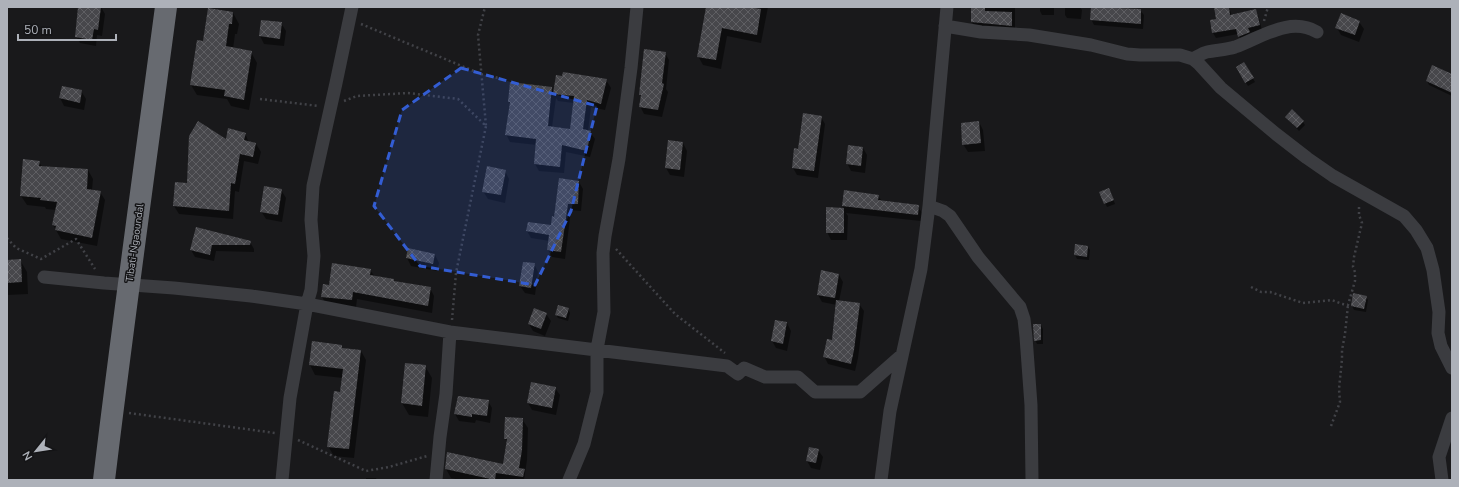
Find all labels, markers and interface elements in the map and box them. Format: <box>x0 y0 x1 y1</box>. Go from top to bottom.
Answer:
scale bar <box>18 16 116 42</box>
text: 50 m <box>24 22 52 38</box>
street label: Tibati-Ngaoundal <box>123 203 147 283</box>
north arrow <box>16 431 56 471</box>
text: N <box>19 448 36 463</box>

